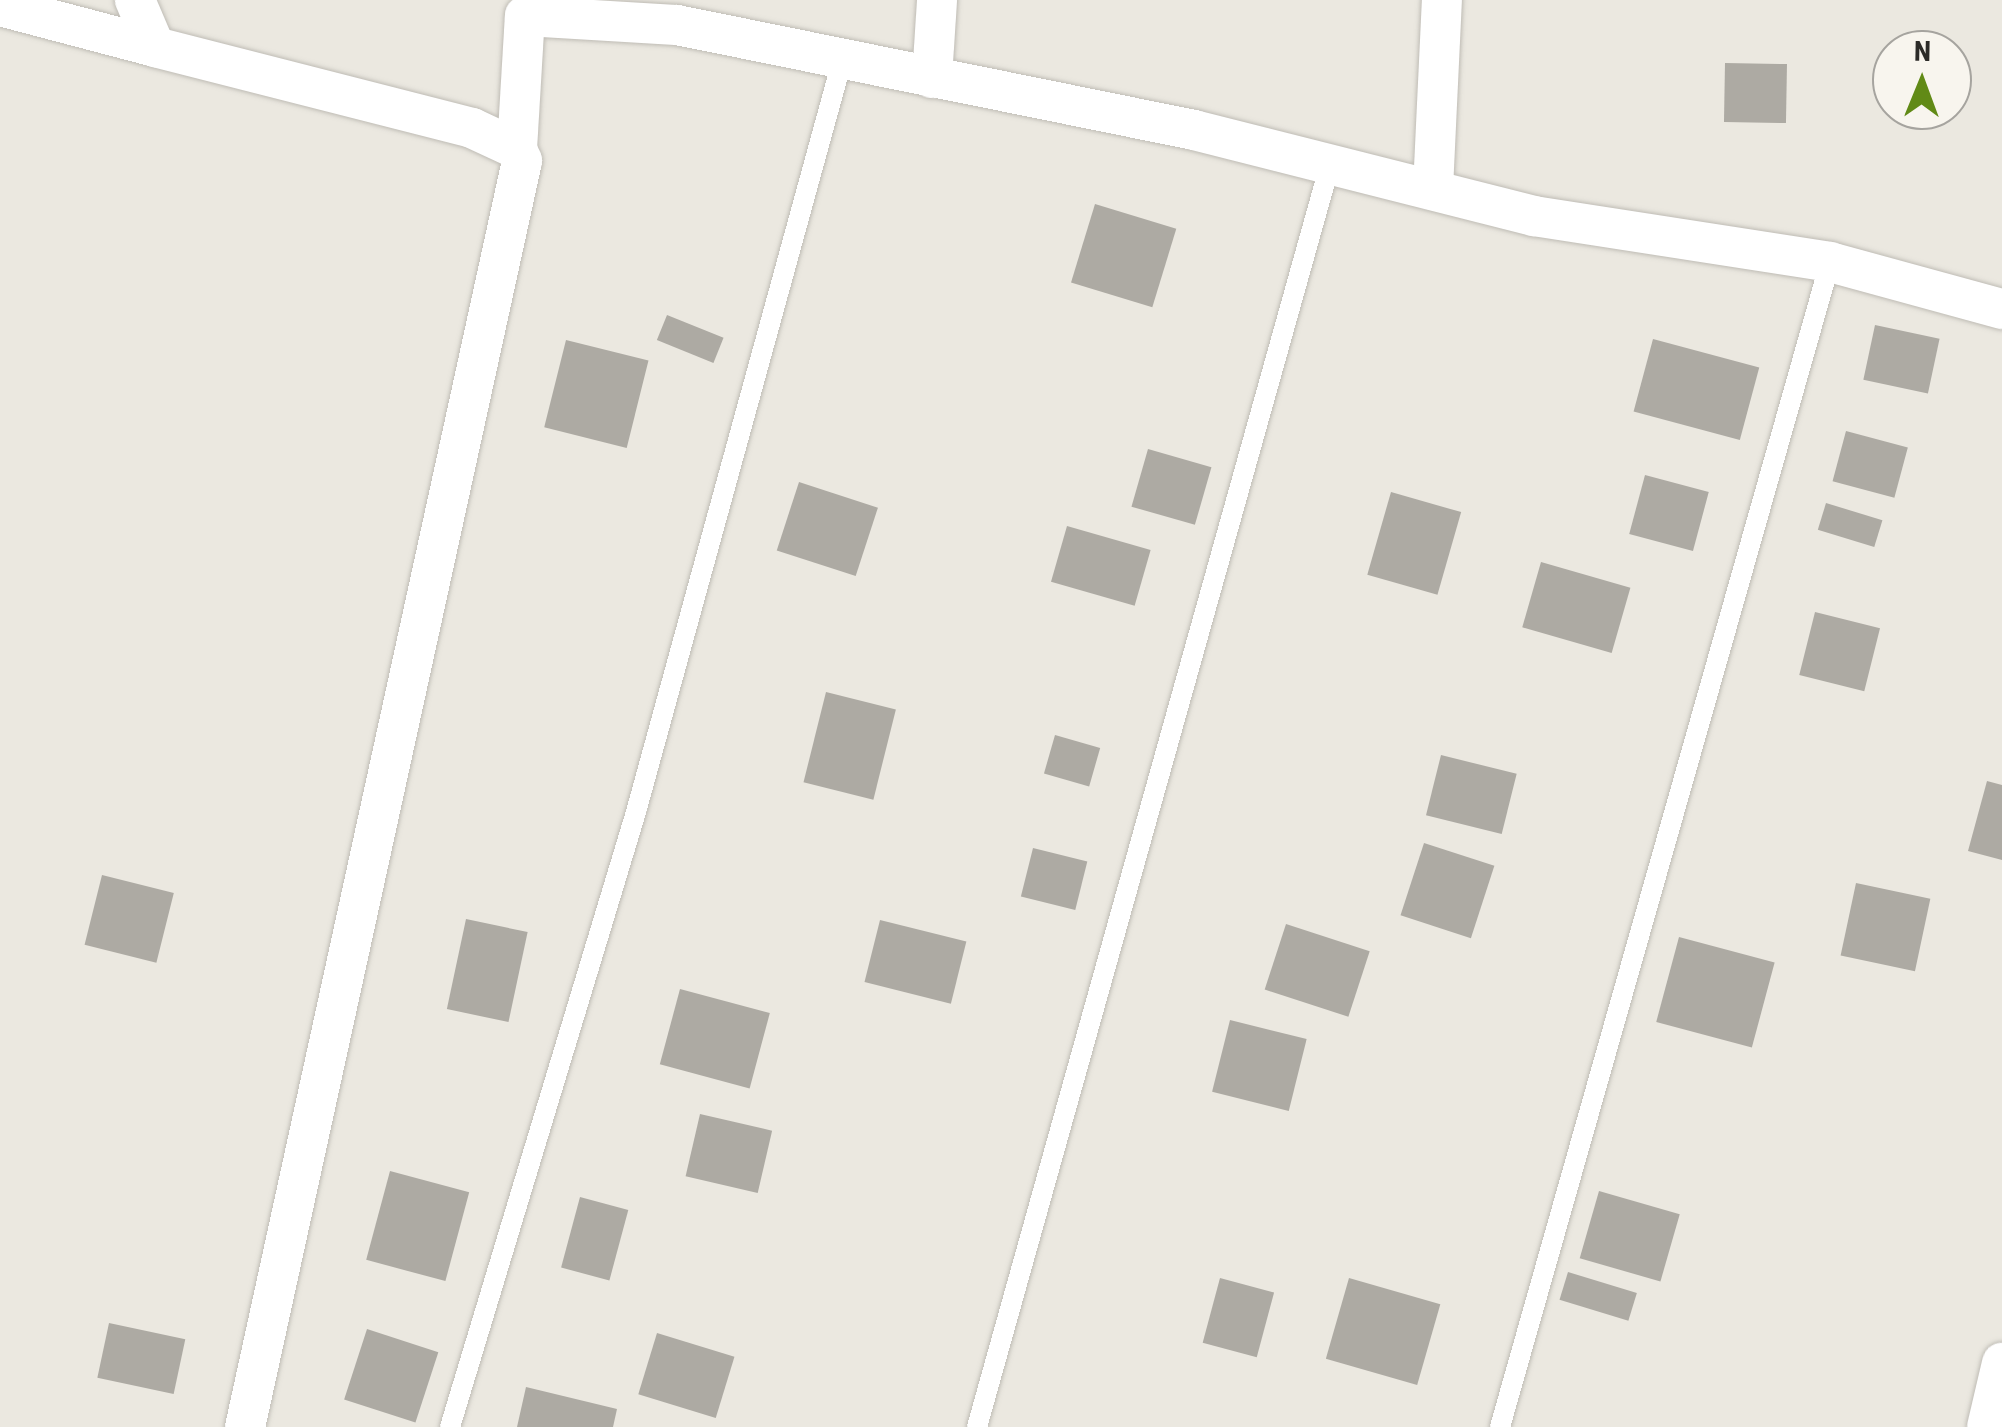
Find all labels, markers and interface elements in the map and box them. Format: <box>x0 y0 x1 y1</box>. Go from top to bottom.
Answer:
north arrow <box>1872 30 1972 130</box>
text: N <box>1914 35 1931 68</box>

